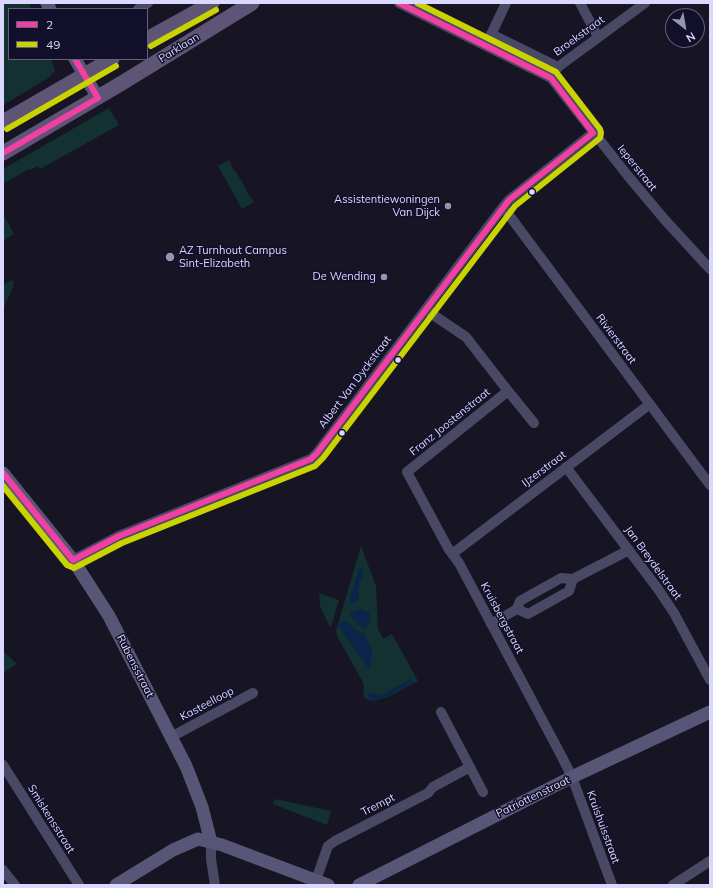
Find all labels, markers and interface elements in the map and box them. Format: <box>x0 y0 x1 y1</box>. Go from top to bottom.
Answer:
legend <box>8 8 148 60</box>
north arrow <box>665 8 705 48</box>
street label: Broekstraat <box>551 13 607 59</box>
text: 2 <box>46 17 53 32</box>
text: N <box>683 29 698 46</box>
street label: Parklaan <box>156 30 202 66</box>
text: 49 <box>46 37 60 52</box>
street label: Ieperstraat <box>614 142 660 194</box>
unlabelled marker <box>527 187 537 197</box>
place label: Assistentiewoningen Van Dijck <box>334 193 440 219</box>
marker: Assistentiewoningen Van Dijck <box>443 201 453 211</box>
place label: AZ Turnhout Campus Sint-Elizabeth <box>179 244 287 270</box>
marker: AZ Turnhout Campus Sint-Elizabeth <box>164 251 176 263</box>
place label: De Wending <box>313 270 376 284</box>
marker: De Wending <box>379 272 389 282</box>
street label: Rivierstraat <box>593 312 639 366</box>
street label: Albert Van Dyckstraat <box>316 333 394 431</box>
unlabelled marker <box>393 355 403 365</box>
street label: Franz Joostenstraat <box>407 386 493 458</box>
unlabelled marker <box>337 428 347 438</box>
street label: IJzerstraat <box>519 448 569 490</box>
street label: Jan Breydelstraat <box>622 524 684 602</box>
street label: Kruisbergstraat <box>478 580 526 656</box>
street label: Rubensstraat <box>114 632 156 700</box>
street label: Kasteelloop <box>178 684 236 724</box>
street label: Patriottenstraat <box>494 773 572 821</box>
street label: Smiskensstraat <box>25 782 77 856</box>
street label: Kruishuisstraat <box>584 789 622 865</box>
street label: Trempt <box>359 791 397 819</box>

